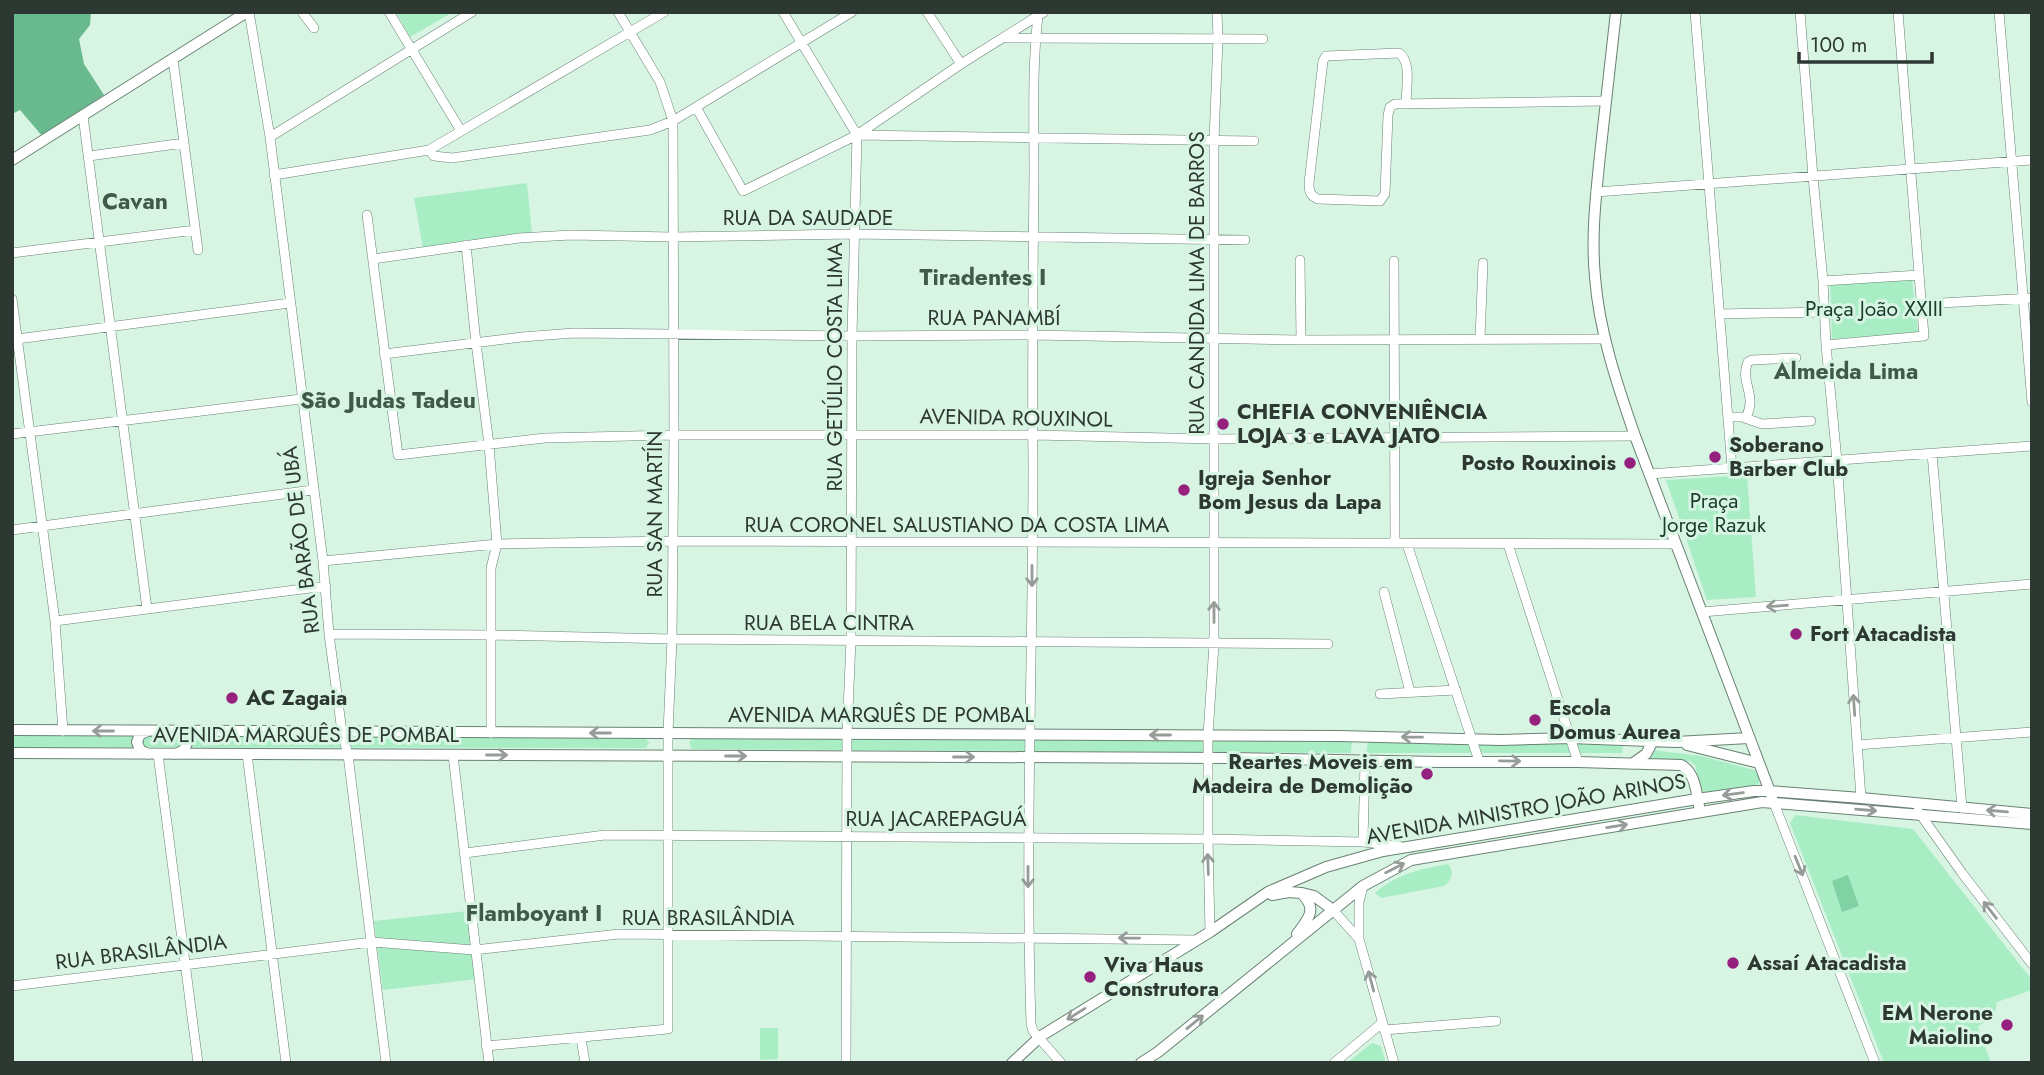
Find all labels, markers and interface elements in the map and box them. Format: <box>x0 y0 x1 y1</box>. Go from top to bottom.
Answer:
scale bar <box>1799 21 1932 65</box>
text: 100 m <box>1810 30 1867 60</box>
street label: RUA CANDIDA LIMA DE BARROS <box>1182 131 1212 435</box>
district label: Cavan <box>102 184 168 218</box>
street label: RUA DA SAUDADE <box>723 203 893 233</box>
street label: RUA GETÚLIO COSTA LIMA <box>820 242 850 492</box>
district label: Tiradentes I <box>920 260 1046 294</box>
park label: Praça João XXIII <box>1805 294 1943 324</box>
street label: RUA PANAMBÍ <box>928 303 1061 333</box>
district label: Almeida Lima <box>1773 354 1918 388</box>
district label: São Judas Tadeu <box>300 383 476 417</box>
place label: CHEFIA CONVENIÊNCIA LOJA 3 e LAVA JATO <box>1237 397 1488 451</box>
street label: AVENIDA ROUXINOL <box>919 401 1113 435</box>
marker: CHEFIA CONVENIÊNCIA LOJA 3 e LAVA JATO <box>1215 416 1231 432</box>
place label: Soberano Barber Club <box>1729 430 1848 484</box>
street label: RUA SAN MARTÍN <box>640 431 670 597</box>
street label: RUA BARÃO DE UBÁ <box>275 444 327 635</box>
place label: Posto Rouxinois <box>1461 448 1616 478</box>
marker: Soberano Barber Club <box>1707 449 1723 465</box>
marker: Posto Rouxinois <box>1622 455 1638 471</box>
place label: Igreja Senhor Bom Jesus da Lapa <box>1198 463 1382 517</box>
marker: Igreja Senhor Bom Jesus da Lapa <box>1176 482 1192 498</box>
park label: Praça Jorge Razuk <box>1659 486 1767 540</box>
street label: RUA CORONEL SALUSTIANO DA COSTA LIMA <box>745 510 1170 540</box>
one-way arrow <box>1026 565 1039 588</box>
one-way arrow <box>1767 600 1789 613</box>
one-way arrow <box>1207 601 1221 624</box>
street label: RUA BELA CINTRA <box>744 608 914 638</box>
place label: Fort Atacadista <box>1810 619 1956 649</box>
marker: Fort Atacadista <box>1788 626 1804 642</box>
place label: AC Zagaia <box>245 683 347 713</box>
marker: AC Zagaia <box>224 690 240 706</box>
place label: Escola Domus Aurea <box>1549 693 1681 747</box>
one-way arrow <box>1847 694 1860 717</box>
street label: AVENIDA MARQUÊS DE POMBAL <box>728 700 1035 730</box>
marker: Escola Domus Aurea <box>1527 712 1543 728</box>
street label: AVENIDA MARQUÊS DE POMBAL <box>153 720 460 750</box>
one-way arrow <box>91 724 114 738</box>
one-way arrow <box>588 726 611 740</box>
one-way arrow <box>1148 728 1171 742</box>
one-way arrow <box>1400 731 1423 744</box>
place label: Reartes Moveis em Madeira de Demolição <box>1192 747 1413 801</box>
one-way arrow <box>485 748 508 762</box>
one-way arrow <box>724 749 747 763</box>
one-way arrow <box>952 750 975 764</box>
one-way arrow <box>1498 755 1521 768</box>
street label: AVENIDA MINISTRO JOÃO ARINOS <box>1364 766 1688 852</box>
marker: Reartes Moveis em Madeira de Demolição <box>1419 766 1435 782</box>
one-way arrow <box>1722 788 1745 801</box>
street label: RUA JACAREPAGUÁ <box>845 804 1027 834</box>
one-way arrow <box>1855 804 1877 817</box>
one-way arrow <box>1986 804 2009 817</box>
one-way arrow <box>1605 819 1628 832</box>
one-way arrow <box>1202 853 1215 876</box>
one-way arrow <box>1794 855 1807 876</box>
one-way arrow <box>1384 861 1404 875</box>
one-way arrow <box>1021 865 1035 888</box>
district label: Flamboyant I <box>466 896 602 930</box>
one-way arrow <box>1983 901 1998 919</box>
street label: RUA BRASILÂNDIA <box>622 903 794 933</box>
street label: RUA BRASILÂNDIA <box>54 927 229 977</box>
one-way arrow <box>1117 931 1140 945</box>
place label: Assaí Atacadista <box>1746 948 1906 978</box>
place label: Viva Haus Construtora <box>1103 950 1219 1004</box>
marker: Assaí Atacadista <box>1725 955 1741 971</box>
marker: Viva Haus Construtora <box>1082 969 1098 985</box>
one-way arrow <box>1363 970 1376 992</box>
place label: EM Nerone Maiolino <box>1882 998 1993 1052</box>
one-way arrow <box>1067 1007 1087 1021</box>
one-way arrow <box>1186 1014 1204 1029</box>
marker: EM Nerone Maiolino <box>1999 1017 2015 1033</box>

